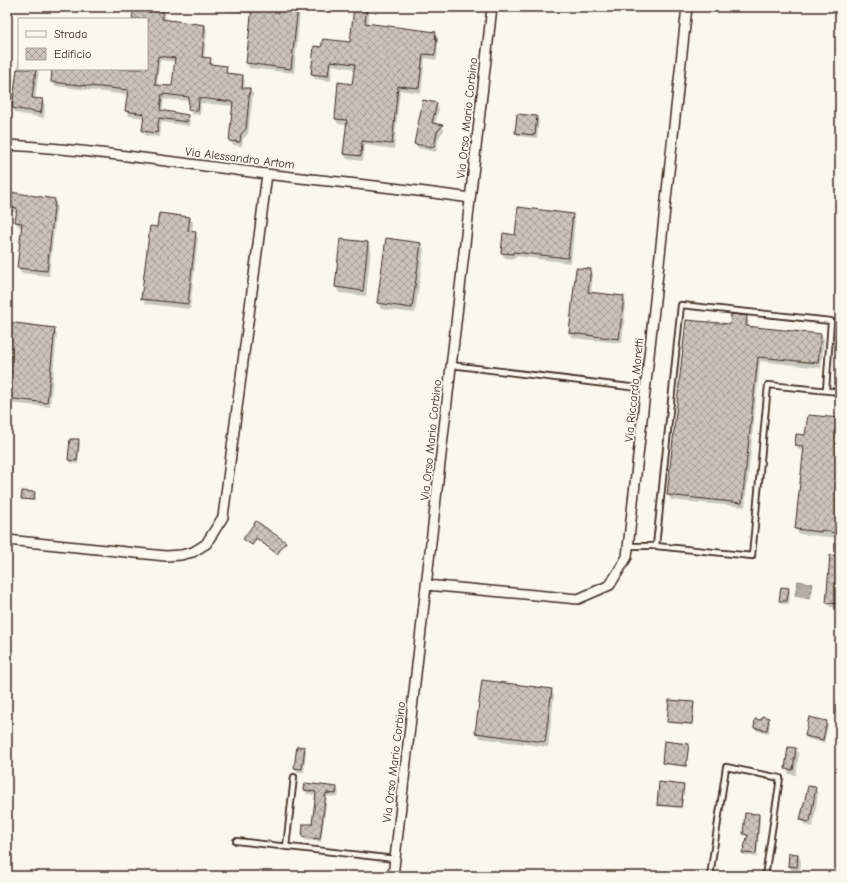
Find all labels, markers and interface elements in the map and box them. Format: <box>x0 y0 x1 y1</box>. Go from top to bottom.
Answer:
legend <box>18 18 148 70</box>
text: Strada <box>54 27 87 41</box>
text: Edificio <box>54 47 91 61</box>
street label: Via Orso Mario Corbino <box>454 57 480 179</box>
street label: Via Alessandro Artom <box>184 144 296 172</box>
street label: Via Riccardo Moretti <box>622 337 646 443</box>
street label: Via Orso Mario Corbino <box>418 379 444 501</box>
street label: Via Orso Mario Corbino <box>380 701 408 823</box>

